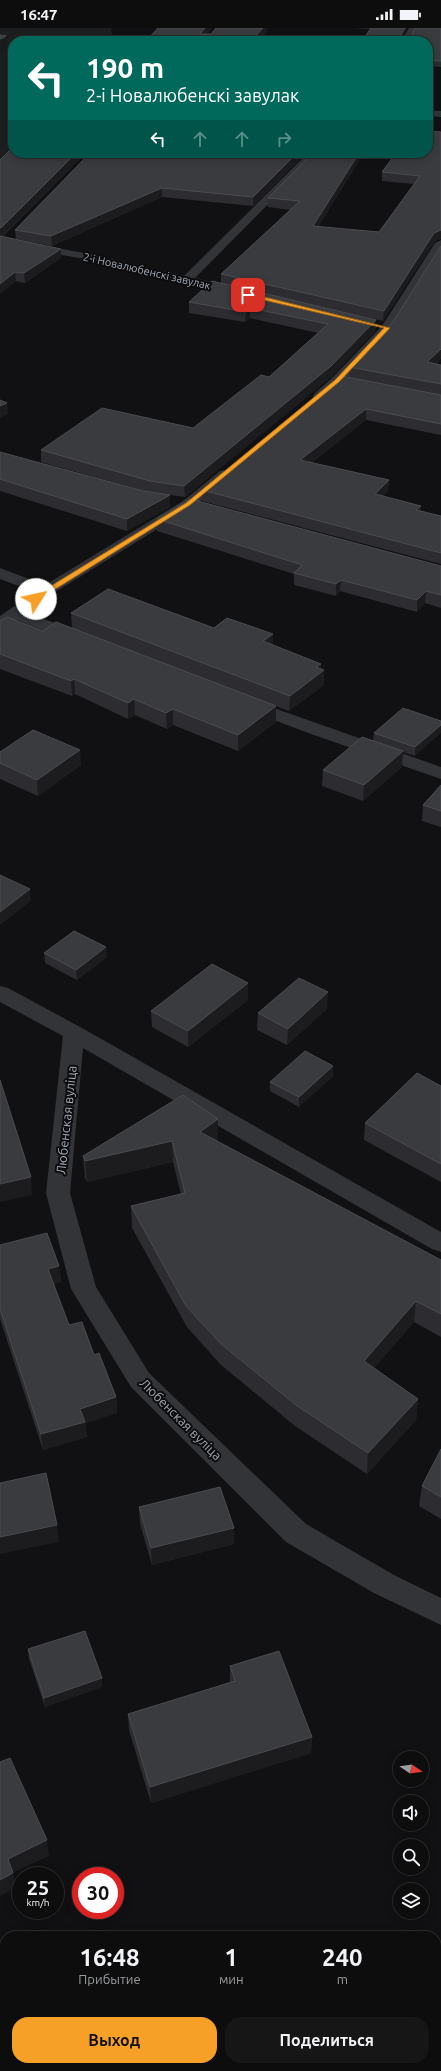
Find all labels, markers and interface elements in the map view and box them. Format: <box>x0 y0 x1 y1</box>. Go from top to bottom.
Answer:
text: 16:47 <box>20 6 58 23</box>
icon: left <box>20 52 72 104</box>
text: 190 m <box>86 52 164 83</box>
text: 2-і Новалюбенскі завулак <box>86 85 299 105</box>
icon: left <box>147 128 169 150</box>
icon: ahead <box>189 128 211 150</box>
icon: ahead <box>231 128 253 150</box>
icon: right <box>273 128 295 150</box>
street label: 2-і Новалюбенскі завулак <box>82 250 212 292</box>
pin <box>231 278 265 312</box>
icon: arrive <box>237 284 259 306</box>
position arrow <box>15 578 57 620</box>
street label: Любенская вуліца <box>53 1065 79 1175</box>
street label: Любенская вуліца <box>137 1375 225 1463</box>
north arrow <box>393 1751 429 1787</box>
map controls <box>393 1751 429 1919</box>
button: sound <box>393 1795 429 1831</box>
button: search <box>393 1839 429 1875</box>
speed limit sign: 30 <box>72 1867 124 1919</box>
text: 25 <box>27 1876 49 1899</box>
button: layers <box>393 1883 429 1919</box>
text: km/h <box>26 1897 50 1908</box>
text: 16:48 <box>79 1944 139 1971</box>
text: 1 <box>225 1944 238 1971</box>
text: 240 <box>322 1944 363 1971</box>
text: Прибытие <box>78 1972 141 1986</box>
text: мин <box>219 1972 244 1986</box>
text: m <box>337 1972 348 1986</box>
button: Выход <box>12 2017 217 2063</box>
button: Поделиться <box>225 2017 429 2063</box>

